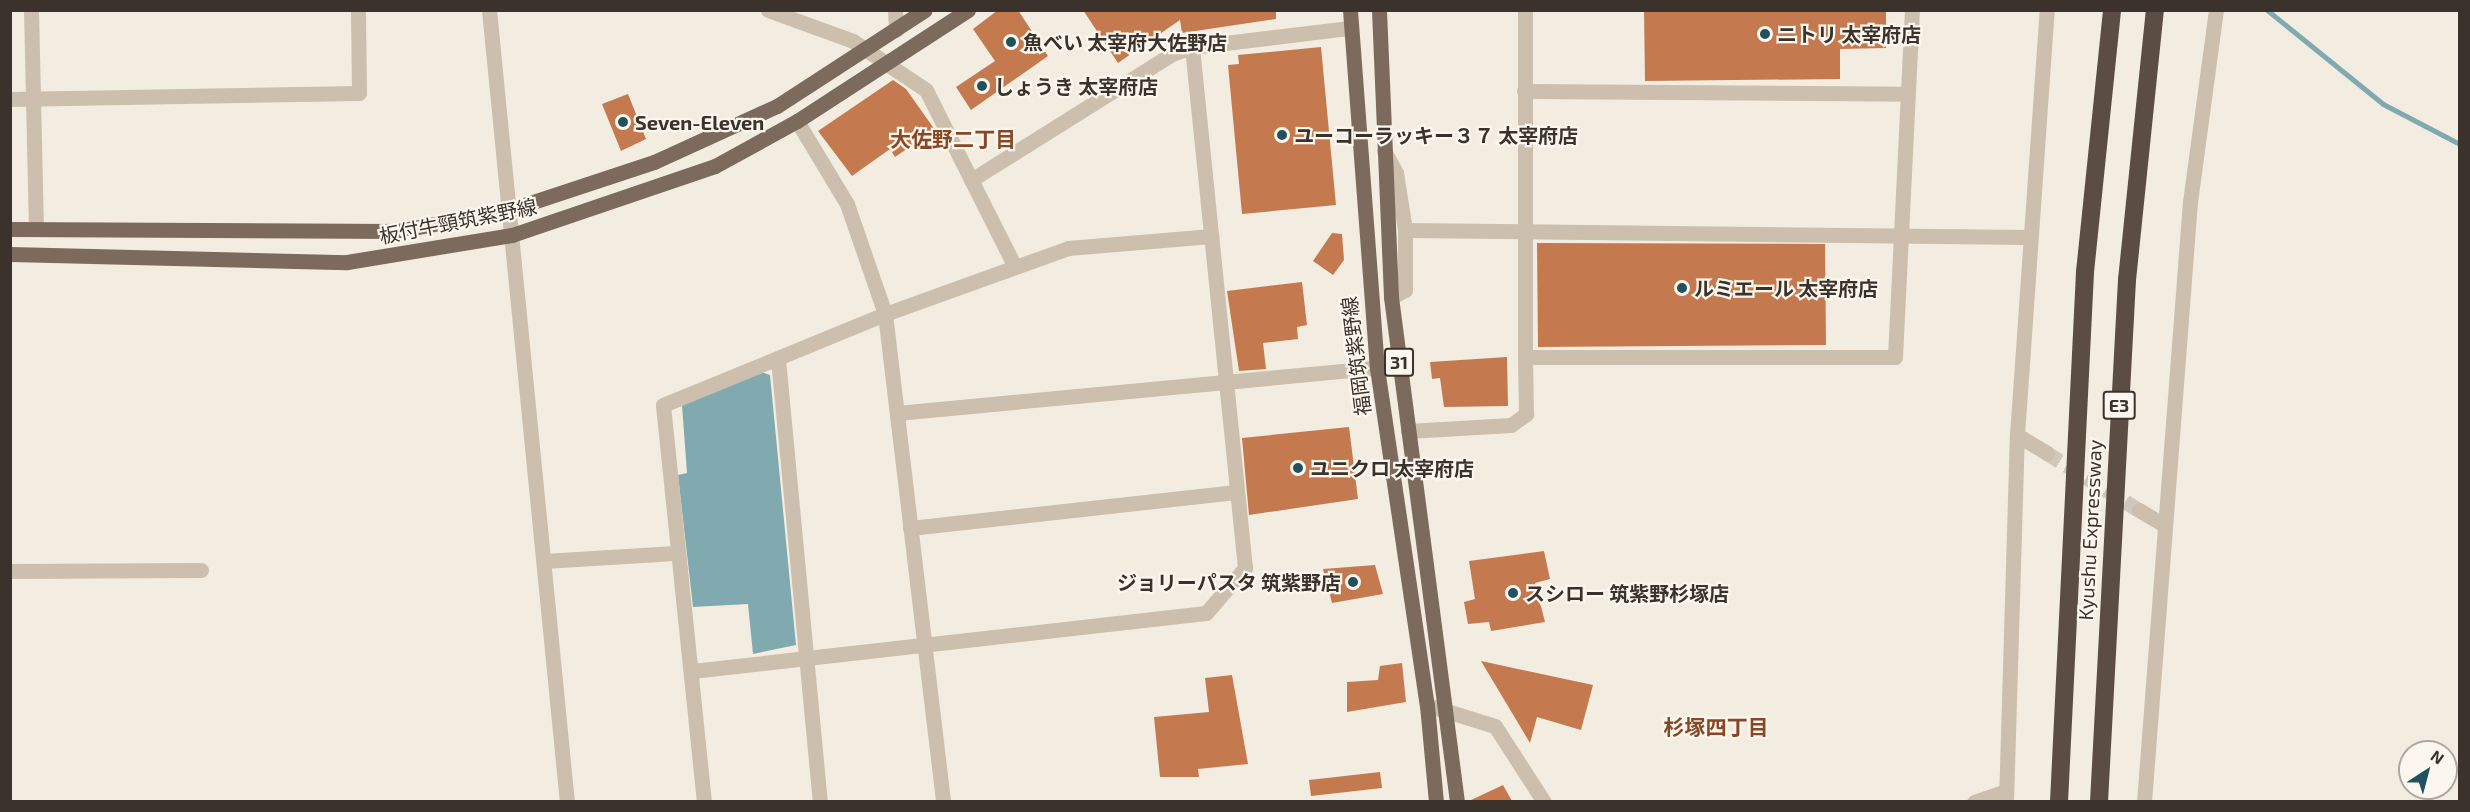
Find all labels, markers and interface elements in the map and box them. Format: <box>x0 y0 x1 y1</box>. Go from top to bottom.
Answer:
place label: ニトリ 太宰府店 <box>1777 22 1921 46</box>
marker: ニトリ 太宰府店 <box>1758 27 1772 41</box>
place label: 魚べい 太宰府大佐野店 <box>1023 30 1227 54</box>
marker: 魚べい 太宰府大佐野店 <box>1004 35 1018 49</box>
place label: しょうき 太宰府店 <box>994 74 1158 98</box>
marker: しょうき 太宰府店 <box>975 79 989 93</box>
place label: Seven-Eleven <box>635 110 764 134</box>
marker: Seven-Eleven <box>616 115 630 129</box>
place label: ユーコーラッキー３７ 太宰府店 <box>1294 123 1578 147</box>
district label: 大佐野二丁目 <box>890 126 1016 152</box>
marker: ユーコーラッキー３７ 太宰府店 <box>1275 128 1289 142</box>
street label: 板付牛頸筑紫野線 <box>377 194 539 248</box>
place label: ルミエール 太宰府店 <box>1694 276 1878 300</box>
marker: ルミエール 太宰府店 <box>1675 281 1689 295</box>
street label: 福岡筑紫野線 <box>1337 295 1375 417</box>
road number: 31 <box>1384 347 1414 377</box>
road number: E3 <box>2102 390 2136 420</box>
street label: Kyushu Expressway <box>2073 439 2107 621</box>
place label: ユニクロ 太宰府店 <box>1310 456 1474 480</box>
marker: ユニクロ 太宰府店 <box>1291 461 1305 475</box>
place label: ジョリーパスタ 筑紫野店 <box>1117 570 1341 594</box>
marker: ジョリーパスタ 筑紫野店 <box>1346 575 1360 589</box>
place label: スシロー 筑紫野杉塚店 <box>1525 581 1729 605</box>
marker: スシロー 筑紫野杉塚店 <box>1506 586 1520 600</box>
district label: 杉塚四丁目 <box>1664 714 1768 740</box>
north arrow <box>2398 740 2458 800</box>
text: N <box>2427 746 2448 768</box>

